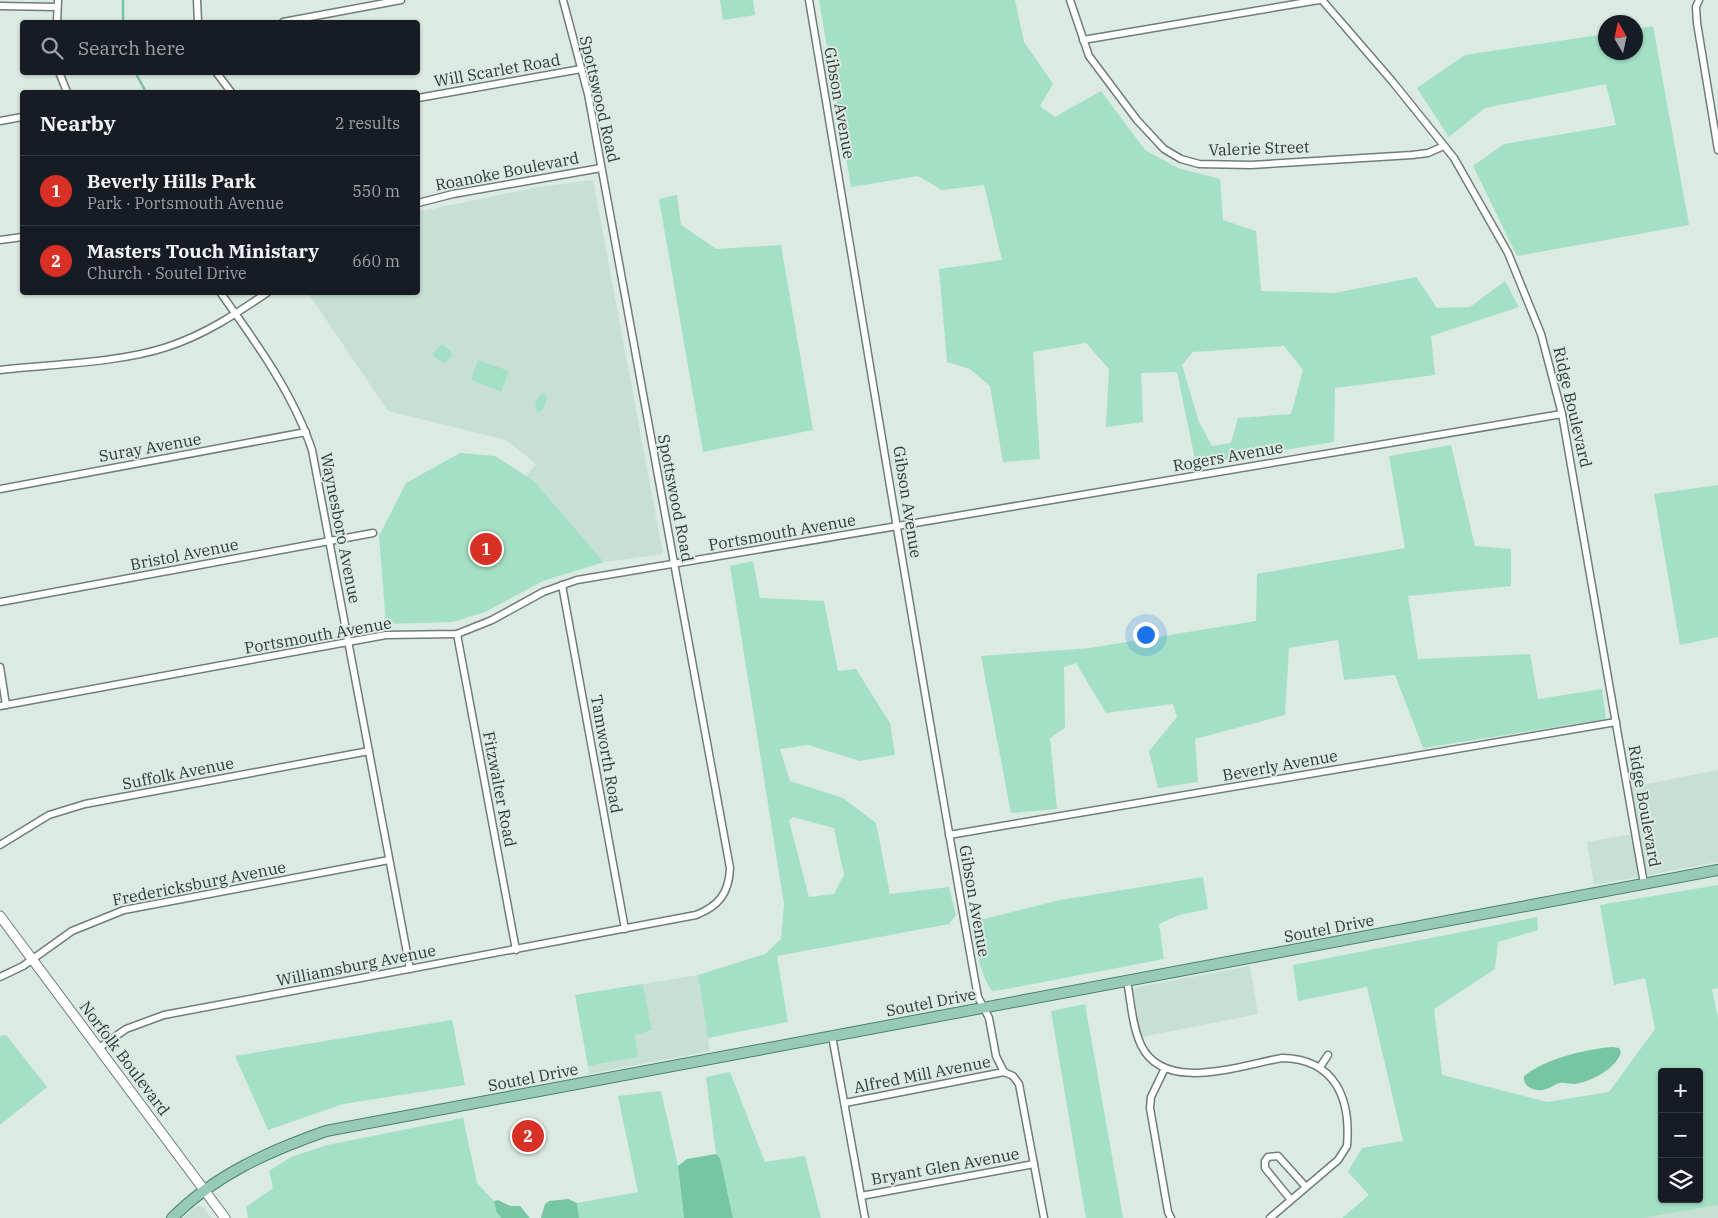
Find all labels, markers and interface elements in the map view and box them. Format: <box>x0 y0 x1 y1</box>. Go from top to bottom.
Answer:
north arrow <box>1598 15 1643 60</box>
search box <box>20 20 420 75</box>
icon: search <box>38 34 66 62</box>
street label: Spottswood Road <box>576 34 624 165</box>
text: Search here <box>78 36 185 60</box>
street label: Gibson Avenue <box>820 46 860 160</box>
street label: Will Scarlet Road <box>432 49 562 91</box>
text: Nearby <box>40 109 116 137</box>
text: 2 results <box>335 113 400 133</box>
street label: Valerie Street <box>1208 136 1310 160</box>
street label: Roanoke Boulevard <box>433 147 581 195</box>
text: Beverly Hills Park <box>87 169 256 193</box>
text: 1 <box>51 181 61 201</box>
text: 550 m <box>352 181 400 201</box>
text: Park · Portsmouth Avenue <box>87 193 284 213</box>
text: Masters Touch Ministary <box>87 239 319 263</box>
text: 2 <box>51 251 61 271</box>
text: 660 m <box>352 251 400 271</box>
text: Church · Soutel Drive <box>87 263 247 283</box>
street label: Ridge Boulevard <box>1549 345 1597 470</box>
street label: Suray Avenue <box>97 428 203 466</box>
street label: Spottswood Road <box>654 433 698 564</box>
street label: Rogers Avenue <box>1171 436 1285 476</box>
street label: Gibson Avenue <box>889 445 927 559</box>
street label: Waynesboro Avenue <box>317 451 365 605</box>
street label: Portsmouth Avenue <box>707 509 857 555</box>
pin: 1 <box>470 530 502 568</box>
street label: Bristol Avenue <box>128 534 240 574</box>
street label: Portsmouth Avenue <box>243 612 393 658</box>
your location <box>1133 622 1159 648</box>
street label: Tamworth Road <box>587 693 627 815</box>
street label: Fitzwalter Road <box>479 729 521 849</box>
street label: Ridge Boulevard <box>1624 744 1666 869</box>
street label: Beverly Avenue <box>1221 745 1339 785</box>
street label: Suffolk Avenue <box>120 752 236 794</box>
street label: Gibson Avenue <box>955 844 995 958</box>
street label: Fredericksburg Avenue <box>110 856 288 910</box>
street label: Soutel Drive <box>1282 909 1376 947</box>
street label: Williamsburg Avenue <box>275 940 437 990</box>
street label: Soutel Drive <box>884 983 978 1021</box>
street label: Norfolk Boulevard <box>76 997 175 1119</box>
street label: Alfred Mill Avenue <box>852 1051 992 1097</box>
street label: Soutel Drive <box>486 1058 580 1096</box>
map controls <box>1658 1068 1703 1203</box>
button: + <box>1658 1068 1703 1113</box>
button: − <box>1658 1113 1703 1158</box>
pin: 2 <box>512 1117 544 1155</box>
street label: Bryant Glen Avenue <box>869 1143 1021 1189</box>
button: layers <box>1658 1158 1703 1203</box>

